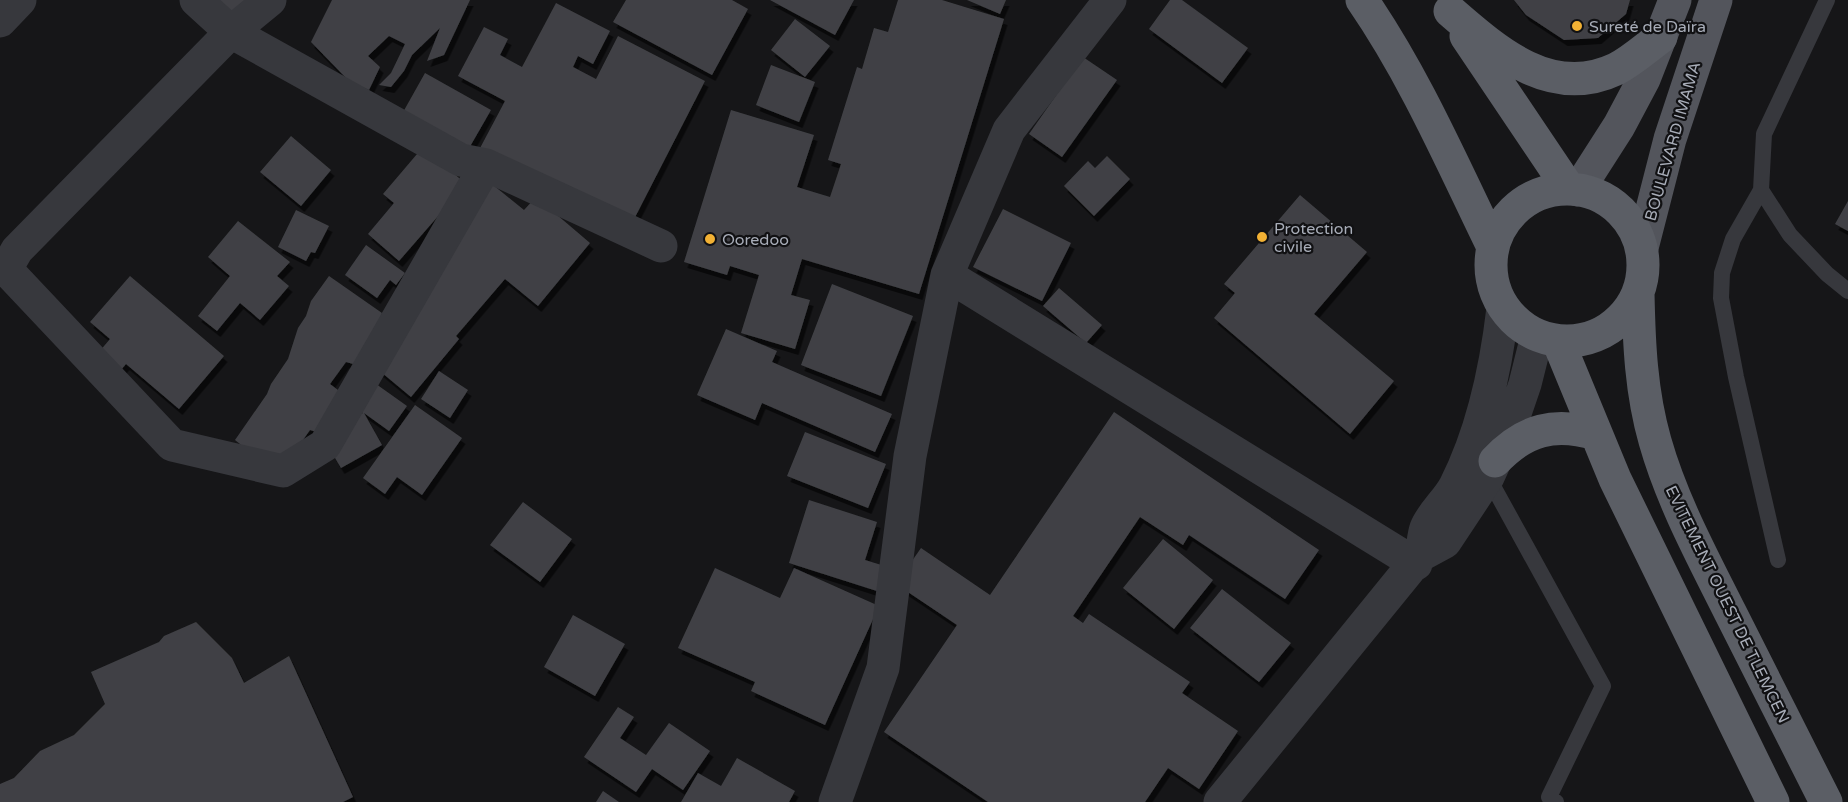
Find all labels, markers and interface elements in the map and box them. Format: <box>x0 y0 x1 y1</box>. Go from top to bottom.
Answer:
place label: Sureté de Daïra <box>1589 17 1706 37</box>
marker: Sureté de Daïra <box>1570 19 1584 33</box>
street label: BOULEVARD IMAMA <box>1641 59 1705 223</box>
place label: Protection civile <box>1274 219 1353 257</box>
place label: Ooredoo <box>722 230 789 250</box>
marker: Protection civile <box>1255 230 1269 244</box>
marker: Ooredoo <box>703 232 717 246</box>
street label: EVITEMENT OUEST DE TLEMCEN <box>1661 482 1793 727</box>

